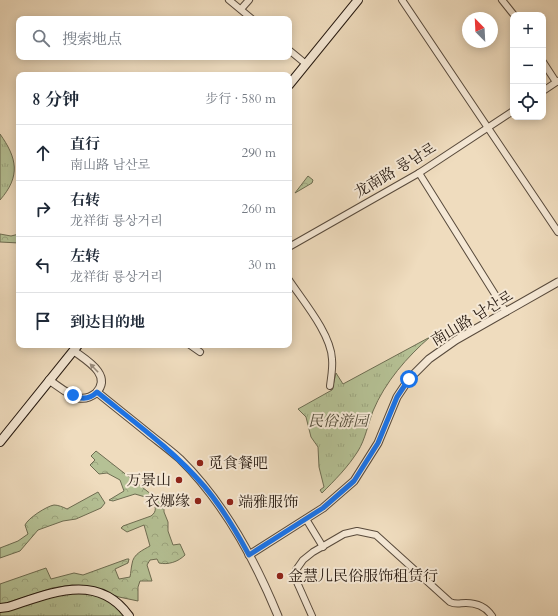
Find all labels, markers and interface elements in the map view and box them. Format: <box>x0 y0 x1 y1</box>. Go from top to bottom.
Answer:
north arrow <box>462 12 498 48</box>
map controls <box>510 12 546 120</box>
button: + <box>510 12 546 48</box>
search box <box>16 16 292 60</box>
icon: search <box>30 27 52 49</box>
text: 搜索地点 <box>62 29 122 49</box>
button: − <box>510 48 546 84</box>
button: locate <box>510 84 546 120</box>
text: 8 分钟 <box>32 88 79 111</box>
text: 步行 · 580 m <box>205 90 276 108</box>
text: 直行 <box>70 134 100 154</box>
street label: 龙南路 룡남로 <box>350 137 440 202</box>
icon: ahead <box>32 142 54 164</box>
text: 290 m <box>242 144 276 162</box>
text: 南山路 남산로 <box>70 156 150 174</box>
text: 右转 <box>70 190 100 210</box>
icon: right <box>32 198 54 220</box>
text: 260 m <box>242 200 276 218</box>
text: 龙祥街 룡상거리 <box>70 212 163 230</box>
text: 左转 <box>70 246 100 266</box>
icon: left <box>32 254 54 276</box>
text: 30 m <box>248 256 276 274</box>
text: 龙祥街 룡상거리 <box>70 268 163 286</box>
street label: 南山路 남산로 <box>427 285 517 350</box>
icon: arrive <box>32 310 54 332</box>
text: 到达目的地 <box>70 312 145 332</box>
one-way arrow <box>90 363 99 373</box>
route start <box>400 370 418 388</box>
route end <box>64 386 82 404</box>
park label: 民俗游园 <box>308 411 370 431</box>
place label: 觅食餐吧 <box>208 453 268 473</box>
marker: 觅食餐吧 <box>195 458 205 468</box>
place label: 万景山 <box>126 470 171 490</box>
marker: 万景山 <box>174 475 184 485</box>
place label: 衣娜缘 <box>145 491 190 511</box>
place label: 端雅服饰 <box>238 492 298 512</box>
marker: 衣娜缘 <box>193 496 203 506</box>
marker: 端雅服饰 <box>225 497 235 507</box>
place label: 金慧儿民俗服饰租赁行 <box>288 566 438 586</box>
marker: 金慧儿民俗服饰租赁行 <box>275 571 285 581</box>

